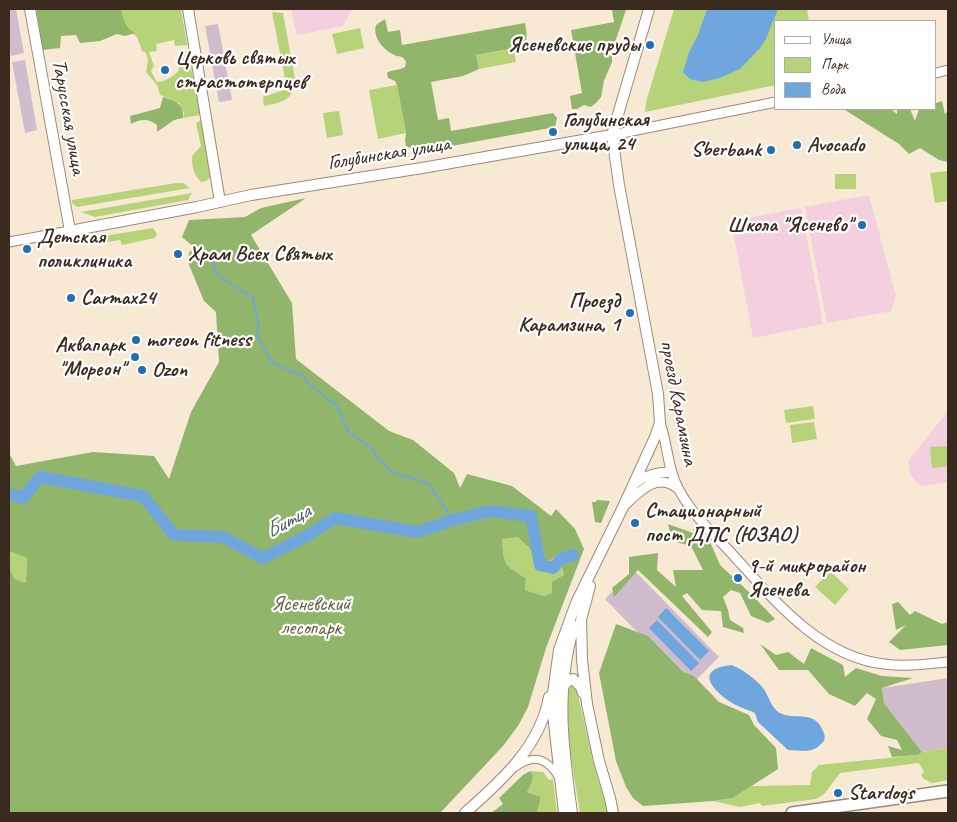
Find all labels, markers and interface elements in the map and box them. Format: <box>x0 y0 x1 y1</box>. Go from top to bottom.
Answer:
legend <box>774 20 937 110</box>
text: Улица <box>821 30 851 49</box>
place label: Ясеневские пруды <box>508 32 640 58</box>
marker: Ясеневские пруды <box>644 39 656 51</box>
place label: Церковь святых страстотерпцев <box>175 45 306 95</box>
text: Парк <box>821 55 848 74</box>
street label: Тарусская улица <box>45 57 91 177</box>
marker: Церковь святых страстотерпцев <box>159 64 171 76</box>
text: Вода <box>821 80 845 99</box>
place label: Голубинская улица, 24 <box>563 107 649 157</box>
marker: Голубинская улица, 24 <box>547 126 559 138</box>
street label: Голубинская улица <box>326 132 452 176</box>
place label: Avocado <box>807 132 864 158</box>
place label: Sberbank <box>691 137 761 163</box>
marker: Avocado <box>791 139 803 151</box>
marker: Sberbank <box>765 144 777 156</box>
place label: Школа "Ясенево" <box>727 212 852 238</box>
marker: Школа "Ясенево" <box>856 219 868 231</box>
place label: Детская поликлиника <box>37 224 131 274</box>
place label: Храм Всех Святых <box>188 241 331 267</box>
marker: Детская поликлиника <box>21 243 33 255</box>
marker: Храм Всех Святых <box>172 248 184 260</box>
place label: Carmax24 <box>81 285 156 311</box>
place label: Проезд Карамзина, 1 <box>518 288 620 338</box>
marker: Carmax24 <box>65 292 77 304</box>
marker: Проезд Карамзина, 1 <box>624 307 636 319</box>
place label: moreon fitness <box>146 327 251 353</box>
place label: Аквапарк "Мореон" <box>55 332 125 382</box>
marker: moreon fitness <box>130 334 142 346</box>
street label: проезд Карамзина <box>653 338 703 468</box>
marker: Аквапарк "Мореон" <box>129 351 141 363</box>
place label: Ozon <box>152 357 187 383</box>
marker: Ozon <box>136 364 148 376</box>
place label: Стационарный пост ДПС (ЮЗАО) <box>645 498 797 548</box>
water label: Битца <box>261 499 315 545</box>
marker: Стационарный пост ДПС (ЮЗАО) <box>629 517 641 529</box>
place label: 9-й микрорайон Ясенева <box>748 553 866 603</box>
marker: 9-й микрорайон Ясенева <box>732 572 744 584</box>
park label: Ясеневский лесопарк <box>272 591 350 641</box>
place label: Stardogs <box>848 780 914 806</box>
marker: Stardogs <box>832 787 844 799</box>

